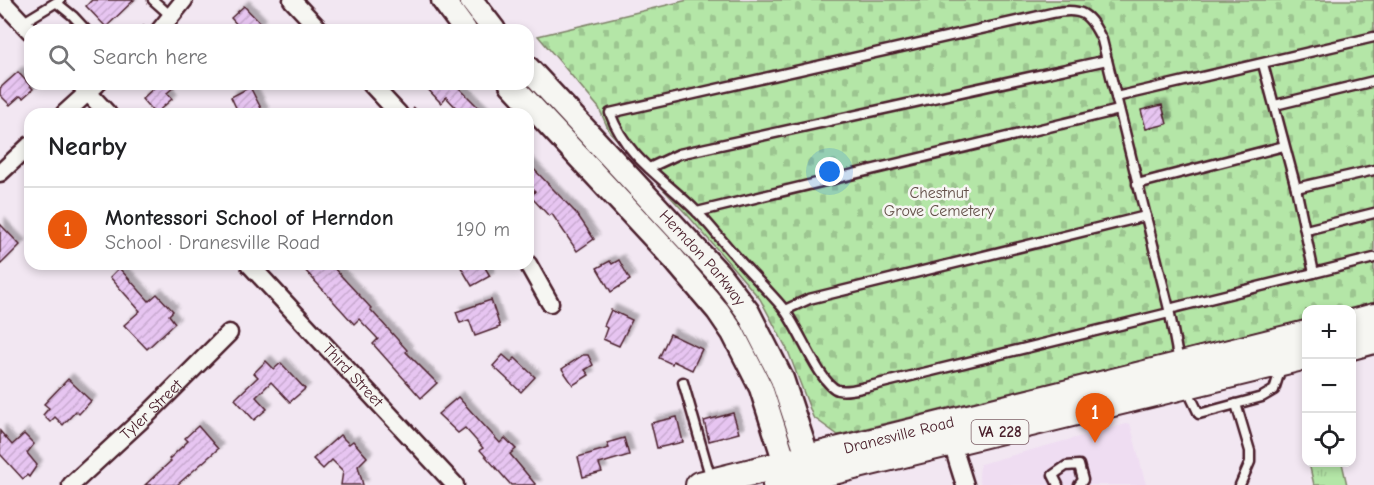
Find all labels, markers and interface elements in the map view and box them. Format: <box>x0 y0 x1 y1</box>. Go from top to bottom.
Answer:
search box <box>24 24 534 90</box>
icon: search <box>45 41 78 74</box>
text: Search here <box>93 44 208 70</box>
text: Nearby <box>48 132 127 162</box>
your location <box>815 157 844 186</box>
park label: Chestnut Grove Cemetery <box>884 184 995 220</box>
text: Montessori School of Herndon <box>105 205 394 231</box>
street label: Herndon Parkway <box>656 207 750 310</box>
text: 1 <box>64 218 71 241</box>
text: 190 m <box>456 218 510 241</box>
text: School · Dranesville Road <box>105 231 320 254</box>
map controls <box>1302 305 1356 467</box>
button: + <box>1302 305 1356 359</box>
street label: Third Street <box>319 340 387 411</box>
button: − <box>1302 359 1356 413</box>
street label: Tyler Street <box>117 376 186 444</box>
pin: 1 <box>1076 394 1114 443</box>
street label: Dranesville Road <box>842 413 956 458</box>
button: locate <box>1302 413 1356 467</box>
road number: VA 228 <box>972 420 1028 444</box>

